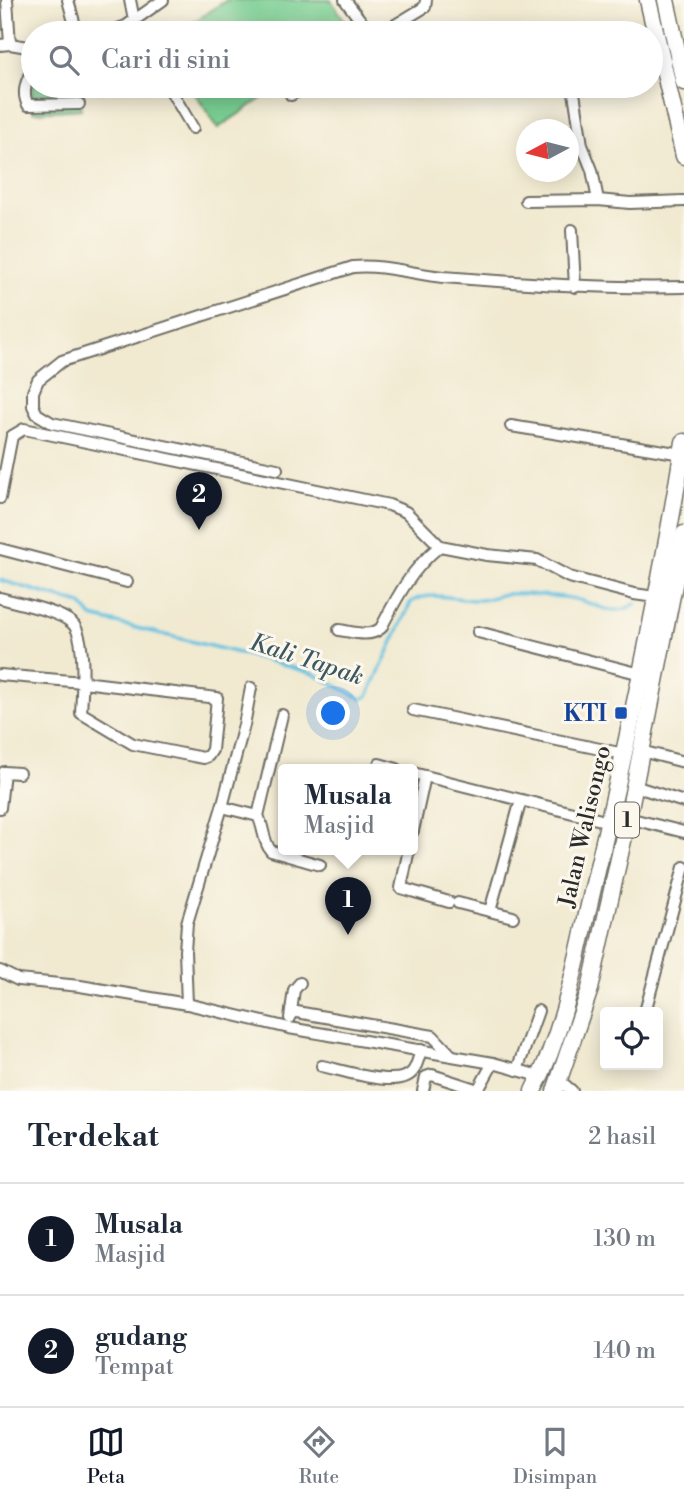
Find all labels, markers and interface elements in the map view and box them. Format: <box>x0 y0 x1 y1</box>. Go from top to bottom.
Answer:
search box <box>21 21 663 98</box>
icon: search <box>45 41 83 79</box>
text: Cari di sini <box>101 44 230 76</box>
north arrow <box>516 119 579 182</box>
pin: 2 <box>176 472 222 530</box>
water label: Kali Tapak <box>246 627 367 692</box>
your location <box>316 696 350 730</box>
place label: KTI <box>564 700 607 728</box>
marker: KTI <box>613 705 629 721</box>
street label: Jalan Walisongo <box>553 743 617 911</box>
popup <box>278 764 418 855</box>
text: Musala <box>304 780 392 812</box>
road number: 1 <box>615 802 639 838</box>
text: Masjid <box>304 812 374 840</box>
pin: 1 <box>325 877 371 935</box>
map controls <box>600 1007 663 1070</box>
button: locate <box>600 1007 663 1070</box>
text: Terdekat <box>28 1118 159 1156</box>
text: 2 hasil <box>588 1123 656 1151</box>
text: Musala <box>95 1209 183 1241</box>
text: 1 <box>45 1225 57 1253</box>
text: 130 m <box>593 1225 656 1253</box>
text: Masjid <box>95 1241 165 1269</box>
text: gudang <box>95 1321 187 1353</box>
text: 2 <box>44 1337 58 1365</box>
text: 140 m <box>593 1337 656 1365</box>
text: Tempat <box>95 1353 174 1381</box>
tab: Peta <box>87 1423 125 1489</box>
tab: Rute <box>299 1423 339 1489</box>
tab: Disimpan <box>513 1423 597 1489</box>

